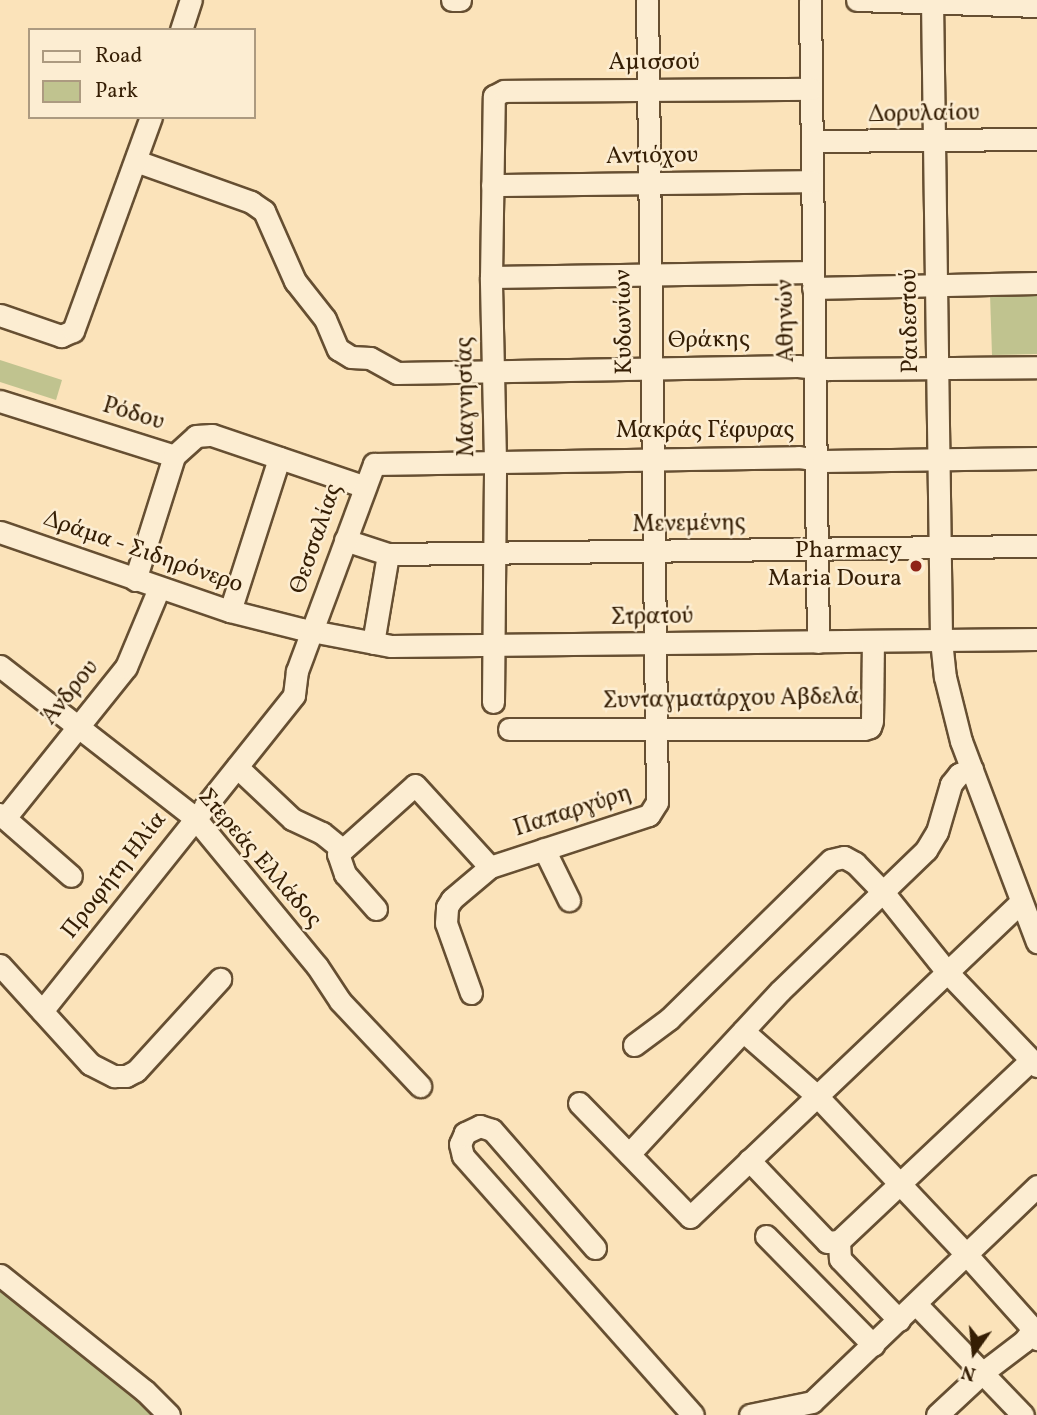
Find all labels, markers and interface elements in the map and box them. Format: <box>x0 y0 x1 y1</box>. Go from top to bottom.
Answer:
legend <box>28 28 256 119</box>
text: Road <box>95 42 142 71</box>
street label: Αμισσού <box>609 50 699 78</box>
text: Park <box>95 77 138 106</box>
street label: Δορυλαίου <box>868 100 980 130</box>
street label: Αντιόχου <box>606 142 698 172</box>
street label: Ραιδεστού <box>896 268 926 374</box>
street label: Κυδωνίων <box>610 269 640 375</box>
street label: Αθηνών <box>772 279 802 363</box>
street label: Θράκης <box>668 326 750 356</box>
street label: Μαγνησίας <box>452 337 482 457</box>
street label: Ρόδου <box>99 392 167 438</box>
street label: Μακράς Γέφυρας <box>616 418 794 446</box>
street label: Θεσσαλίας <box>285 480 349 598</box>
street label: Δράμα - Σιδηρόνερο <box>39 505 247 601</box>
street label: Μενεμένης <box>632 510 746 540</box>
place label: Pharmacy Maria Doura <box>768 538 902 594</box>
marker: Pharmacy Maria Doura <box>908 558 924 574</box>
street label: Στρατού <box>610 603 694 633</box>
street label: Άνδρου <box>36 655 106 731</box>
street label: Συνταγματάρχου Αβδελά <box>603 683 859 717</box>
street label: Παπαργύρη <box>510 779 636 845</box>
street label: Στερεάς Ελλάδος <box>191 784 327 934</box>
street label: Προφήτη Ηλία <box>56 807 174 945</box>
north arrow <box>939 1317 1009 1387</box>
text: N <box>959 1358 979 1387</box>

